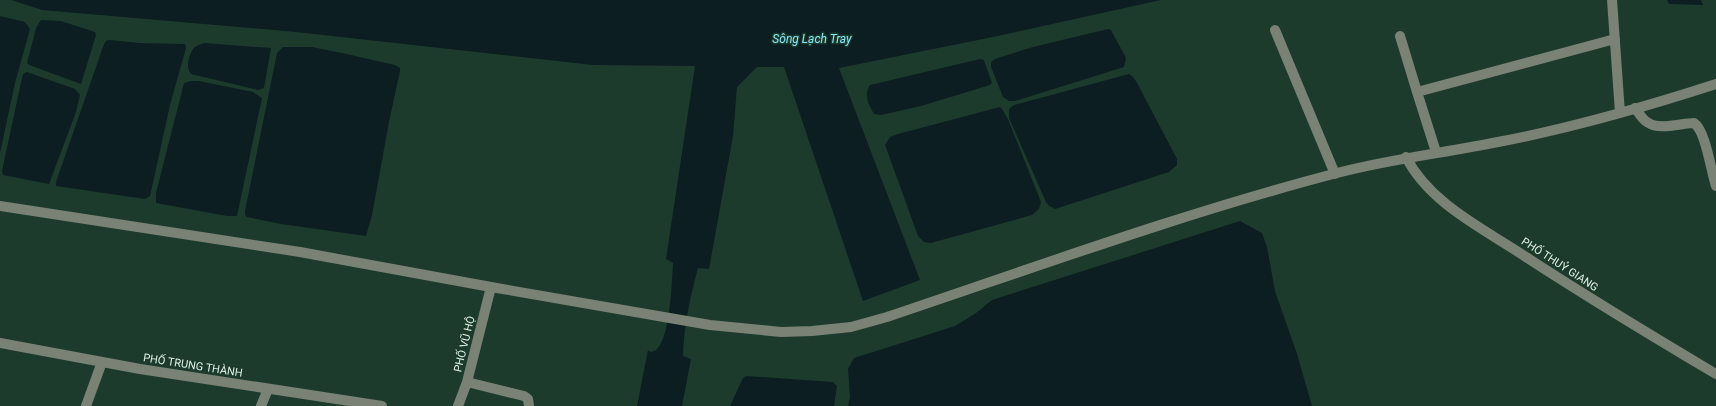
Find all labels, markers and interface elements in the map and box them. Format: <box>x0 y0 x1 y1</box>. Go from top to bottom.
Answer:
water label: Sông Lạch Tray <box>772 32 852 46</box>
street label: PHỐ THUỶ GIANG <box>1519 234 1601 294</box>
street label: PHỐ VŨ HỘ <box>450 314 478 374</box>
street label: PHỐ TRUNG THÀNH <box>142 350 244 380</box>

